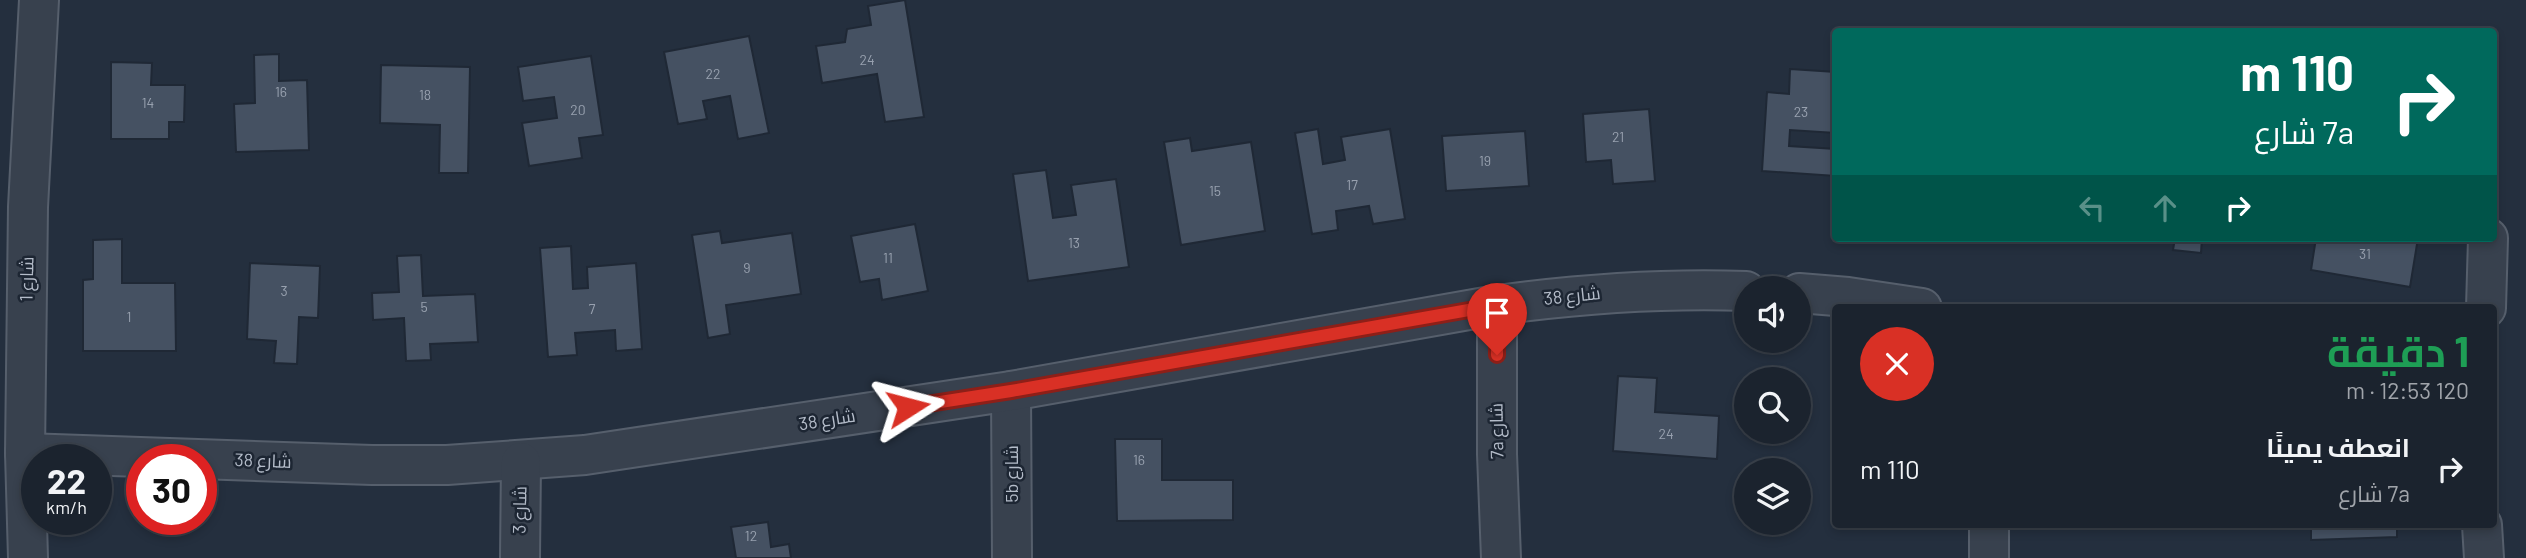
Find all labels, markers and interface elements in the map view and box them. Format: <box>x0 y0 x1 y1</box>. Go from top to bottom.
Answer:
text: 110 m <box>2240 42 2354 101</box>
house number: 24 <box>859 51 875 68</box>
icon: right <box>2378 56 2469 147</box>
house number: 22 <box>705 65 721 82</box>
house number: 16 <box>275 83 287 100</box>
house number: 18 <box>419 86 431 103</box>
house number: 14 <box>142 94 154 111</box>
house number: 20 <box>570 101 586 118</box>
house number: 23 <box>1794 103 1808 120</box>
text: 7a شارع <box>2254 112 2354 150</box>
house number: 21 <box>1612 128 1624 145</box>
house number: 19 <box>1479 152 1491 169</box>
house number: 17 <box>1346 176 1358 193</box>
house number: 15 <box>1209 182 1221 199</box>
icon: left <box>2073 189 2111 227</box>
icon: ahead <box>2146 189 2184 227</box>
icon: right <box>2219 189 2257 227</box>
house number: 13 <box>1068 234 1080 251</box>
house number: 31 <box>2359 245 2371 262</box>
house number: 11 <box>883 249 893 266</box>
street label: شارع 1 <box>15 256 39 302</box>
house number: 9 <box>743 259 751 276</box>
map controls <box>1734 276 1811 535</box>
button: sound <box>1734 276 1811 353</box>
street label: شارع 38 <box>1542 281 1602 311</box>
house number: 3 <box>280 282 288 299</box>
pin <box>1467 283 1527 355</box>
icon: arrive <box>1478 294 1516 332</box>
house number: 5 <box>420 298 428 315</box>
house number: 7 <box>589 300 596 317</box>
house number: 1 <box>127 308 131 325</box>
text: 1 دقيقة <box>2327 325 2469 375</box>
button: close <box>1860 327 1934 401</box>
button: search <box>1734 367 1811 444</box>
position arrow <box>871 370 945 444</box>
text: 120 m · 12:53 <box>2346 376 2469 404</box>
street label: 7a شارع <box>1485 403 1509 459</box>
street label: شارع 38 <box>797 404 857 436</box>
house number: 24 <box>1658 425 1674 442</box>
text: انعطف يمينًا <box>2266 431 2410 462</box>
speed limit sign: 30 <box>126 444 217 535</box>
street label: 5b شارع <box>1000 445 1024 503</box>
street label: شارع 38 <box>234 448 292 474</box>
icon: right <box>2431 450 2469 488</box>
house number: 16 <box>1133 451 1145 468</box>
text: 110 m <box>1860 453 1920 484</box>
button: layers <box>1734 458 1811 535</box>
text: 22 <box>47 459 86 501</box>
text: 7a شارع <box>2338 479 2410 507</box>
street label: شارع 3 <box>508 486 532 534</box>
text: km/h <box>46 496 87 518</box>
house number: 12 <box>745 527 757 544</box>

